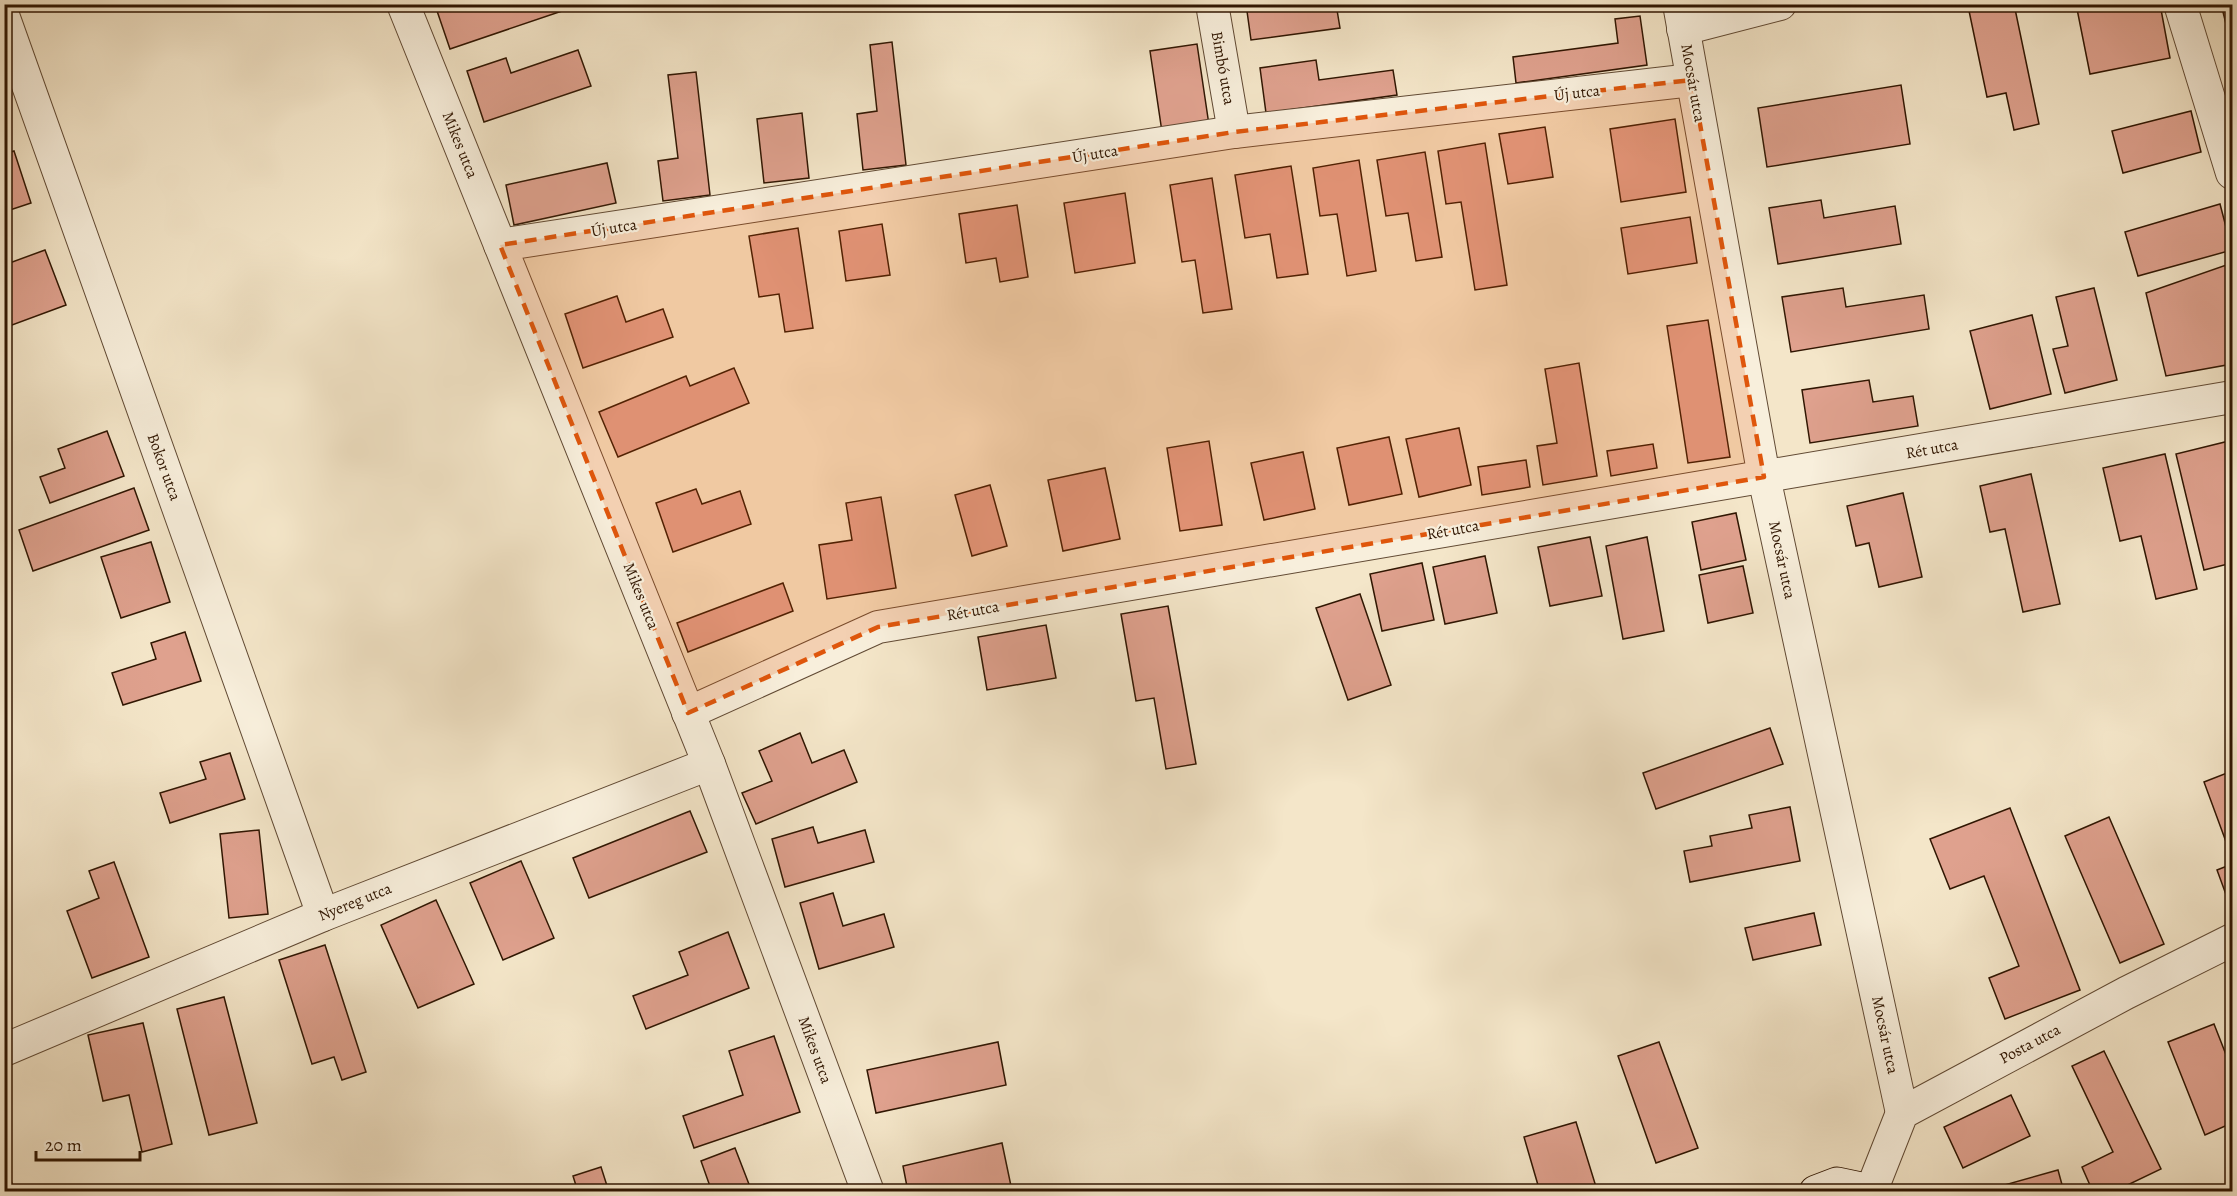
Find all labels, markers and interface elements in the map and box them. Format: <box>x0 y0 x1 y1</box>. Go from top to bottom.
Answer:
street label: Bimbó utca <box>1206 29 1240 107</box>
street label: Mocsár utca <box>1675 42 1711 124</box>
street label: Új utca <box>1553 80 1602 106</box>
street label: Mikes utca <box>437 108 484 182</box>
street label: Új utca <box>1071 139 1120 168</box>
street label: Új utca <box>590 213 639 242</box>
street label: Bokor utca <box>142 430 187 504</box>
street label: Rét utca <box>1904 433 1961 464</box>
street label: Rét utca <box>1425 514 1482 545</box>
street label: Mocsár utca <box>1763 519 1801 602</box>
street label: Mikes utca <box>618 559 665 633</box>
street label: Rét utca <box>945 595 1002 626</box>
street label: Nyereg utca <box>315 877 395 927</box>
street label: Mocsár utca <box>1866 994 1904 1077</box>
street label: Mikes utca <box>793 1013 838 1087</box>
street label: Posta utca <box>1996 1018 2065 1069</box>
scale bar <box>36 1124 140 1162</box>
text: 20 m <box>45 1133 82 1157</box>

